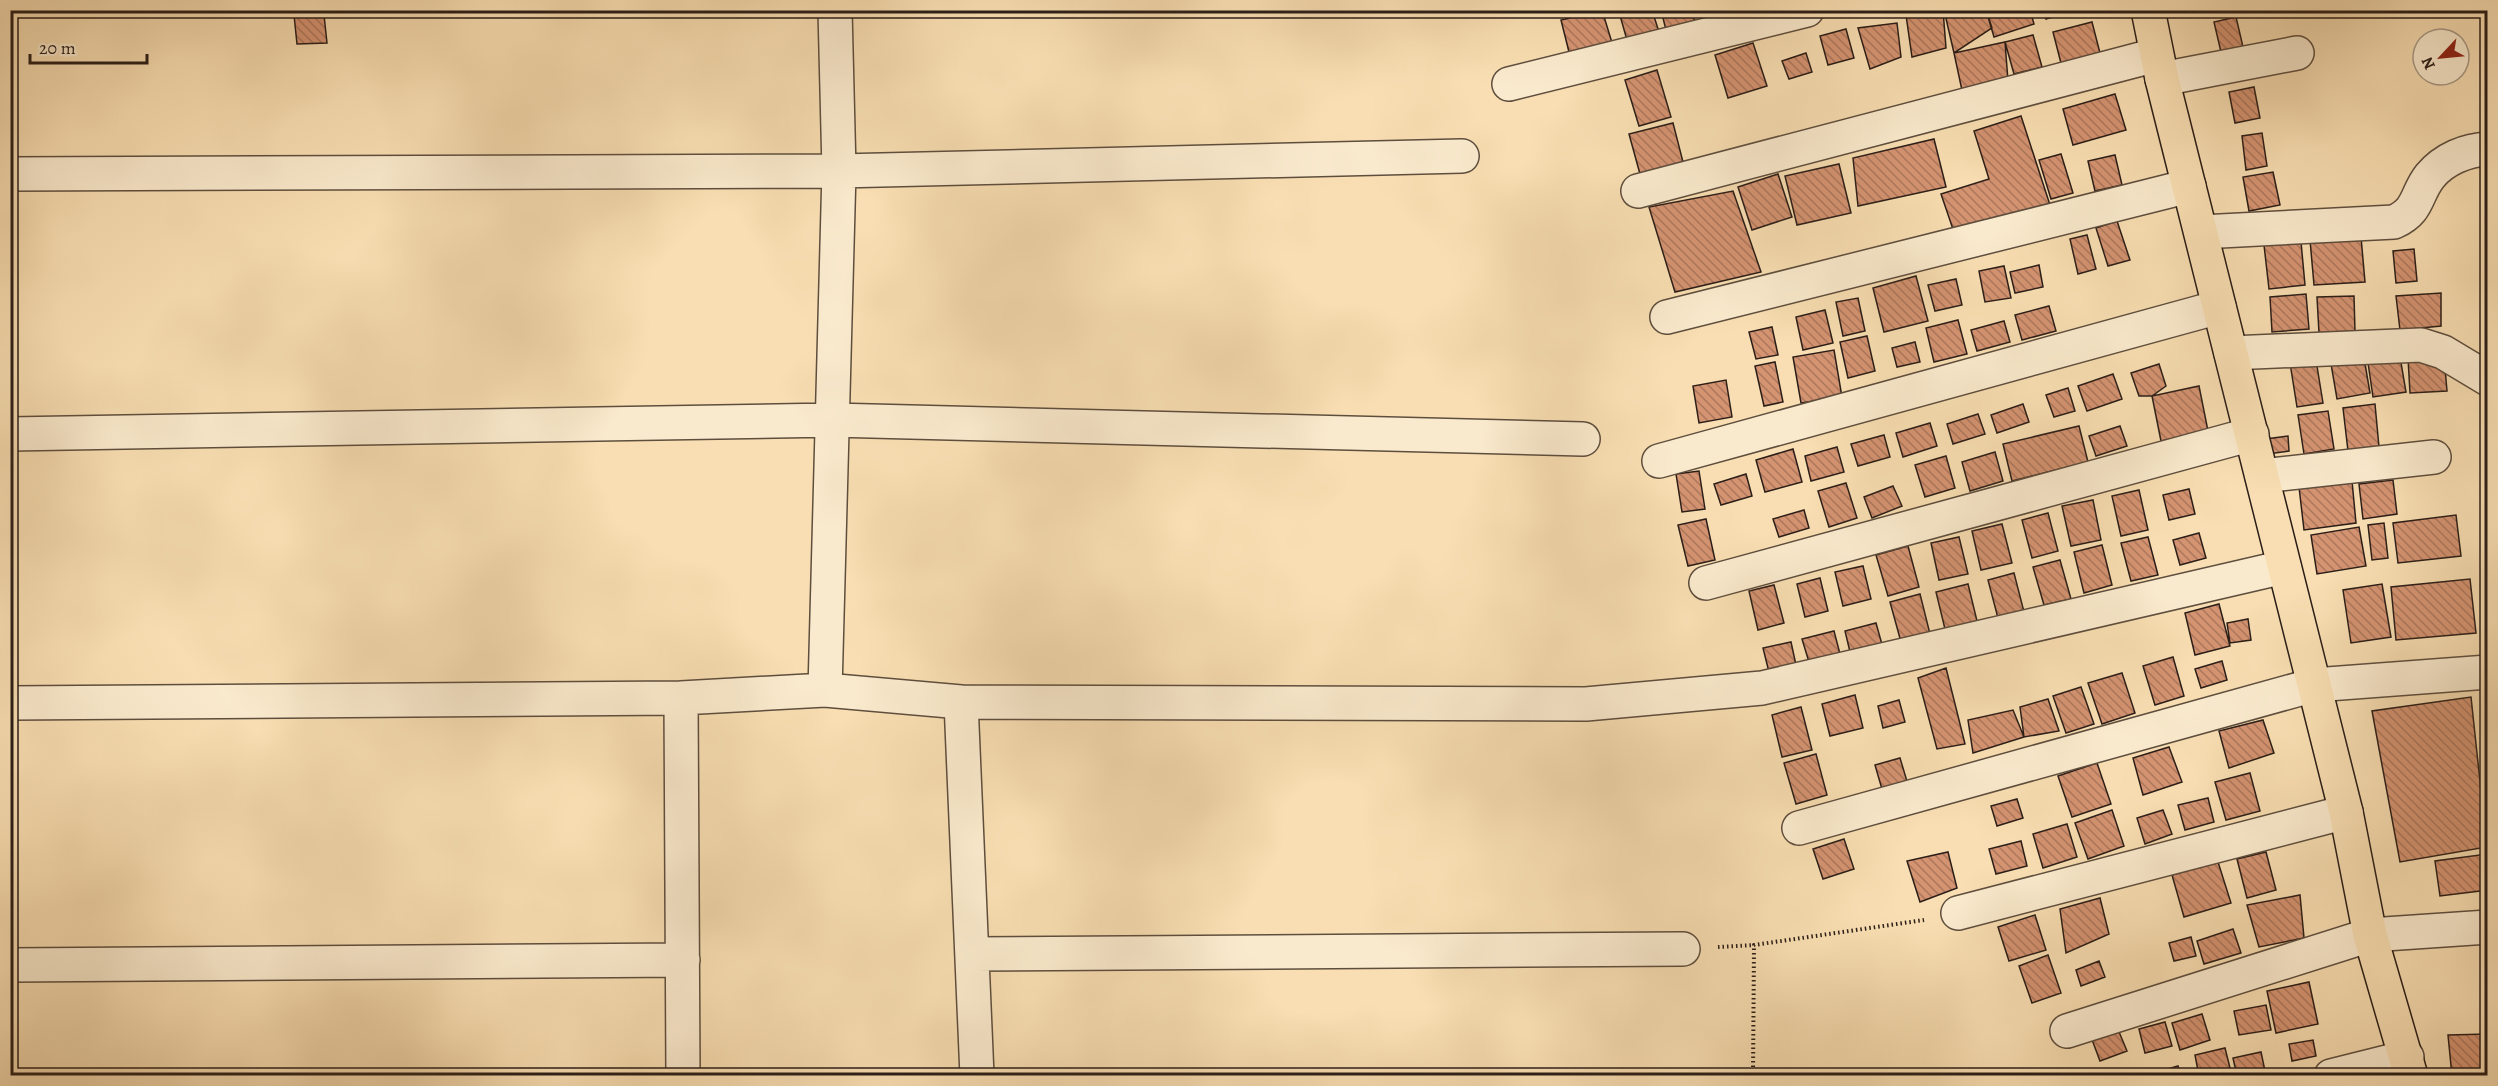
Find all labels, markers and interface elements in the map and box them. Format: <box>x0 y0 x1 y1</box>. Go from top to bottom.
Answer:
scale bar <box>30 27 147 65</box>
north arrow <box>2411 27 2471 87</box>
text: 20 m <box>39 36 76 60</box>
text: N <box>2416 53 2441 73</box>

